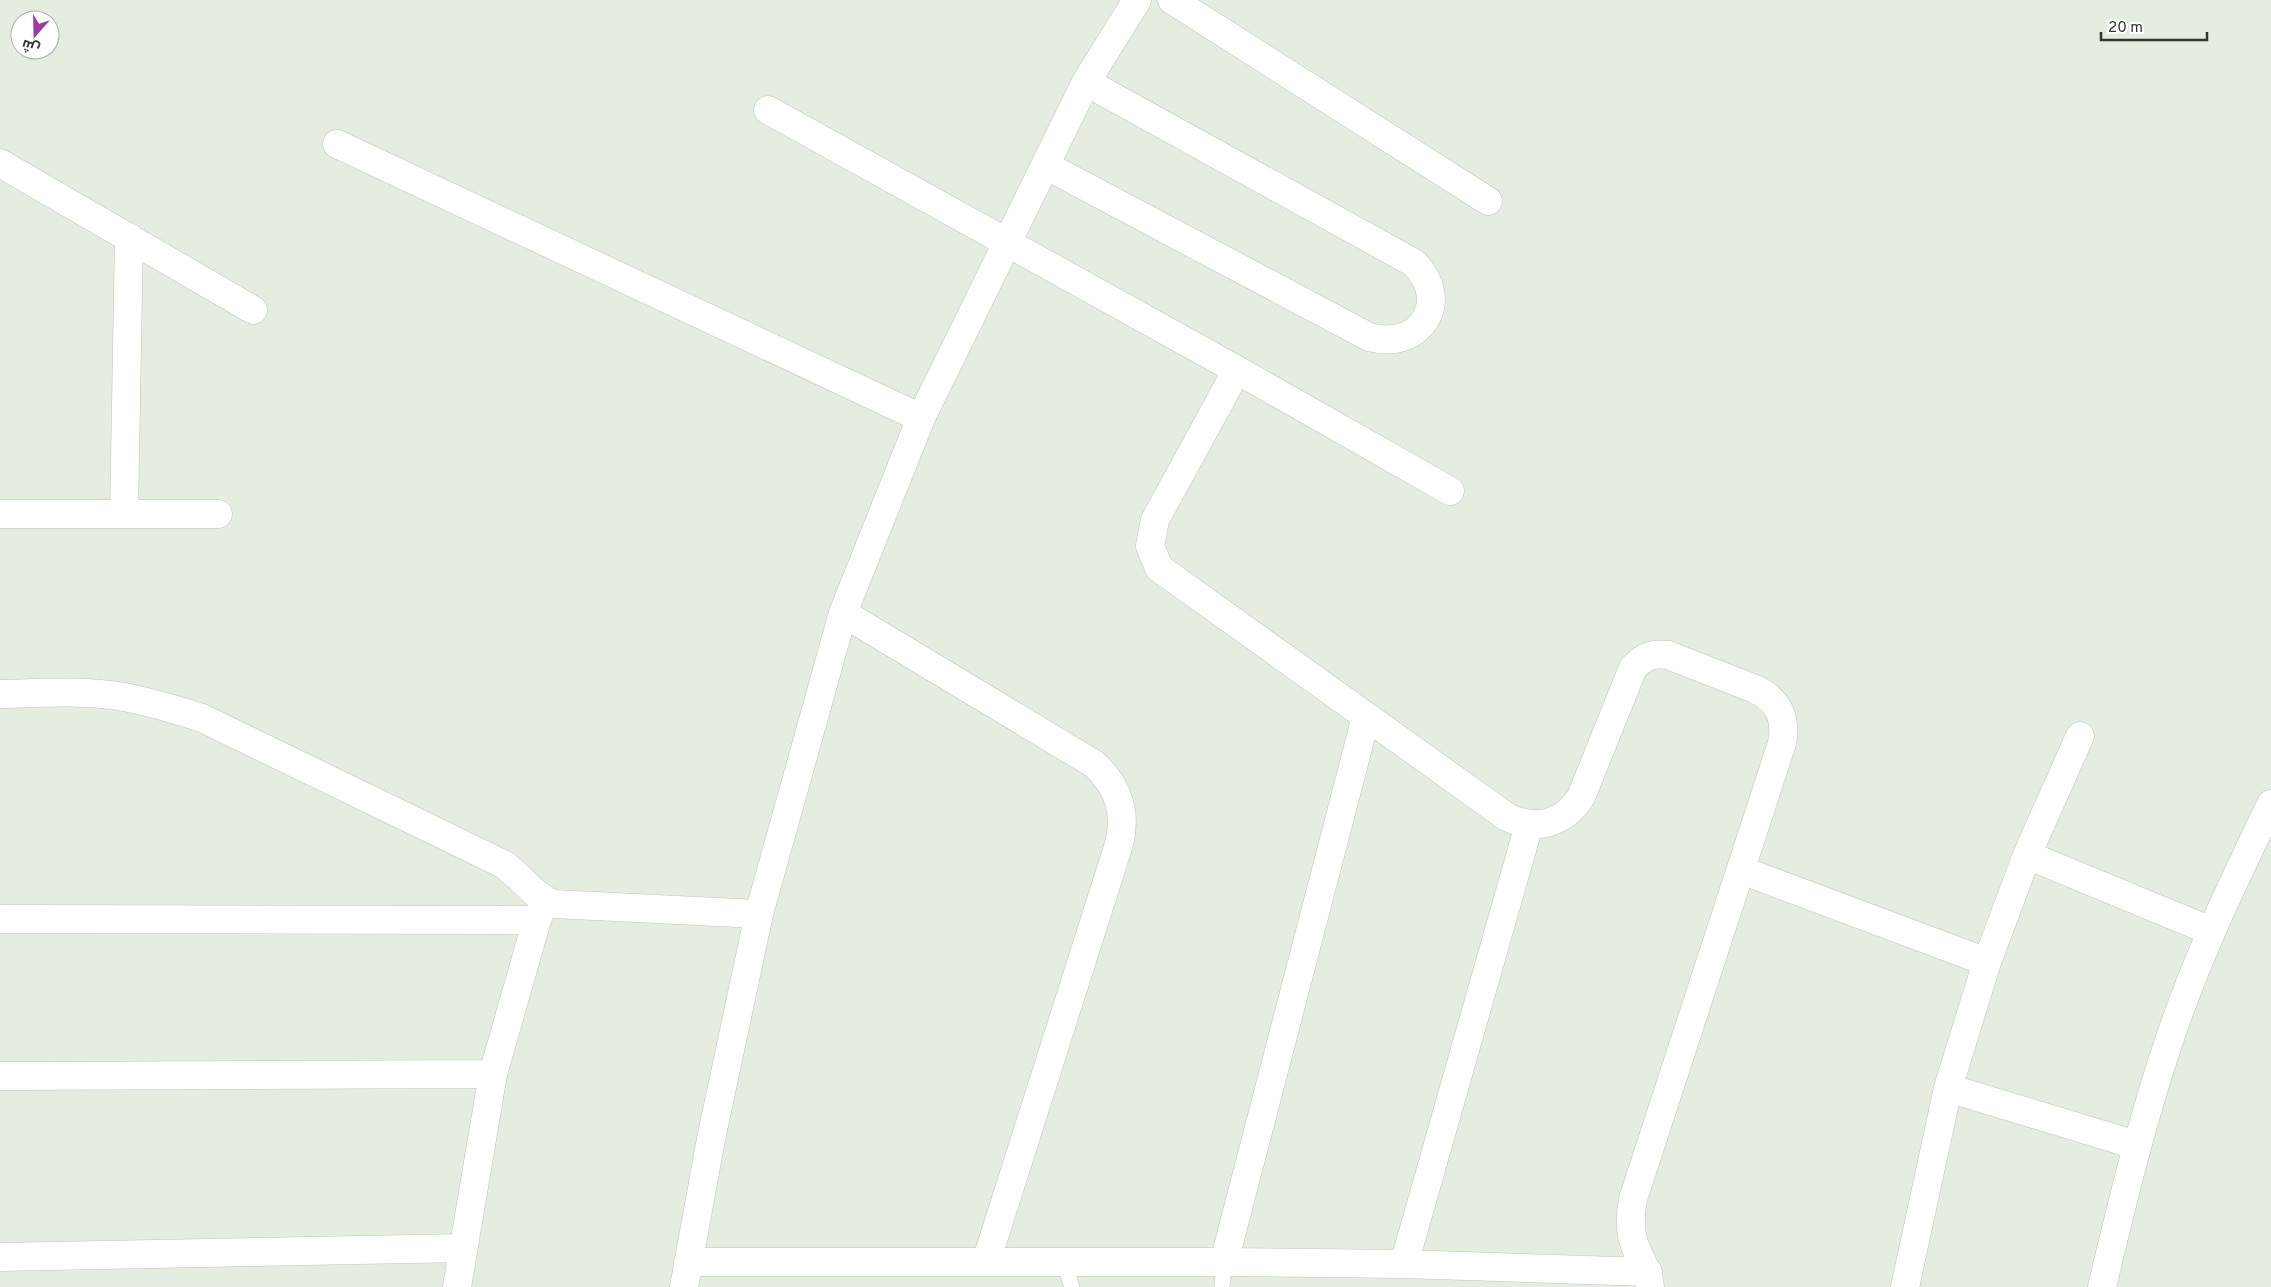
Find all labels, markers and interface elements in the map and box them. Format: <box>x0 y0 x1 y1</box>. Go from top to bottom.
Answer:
north arrow <box>10 10 60 60</box>
scale bar <box>2101 10 2207 42</box>
text: 20 m <box>2108 19 2143 38</box>
text: ش <box>19 35 42 58</box>

